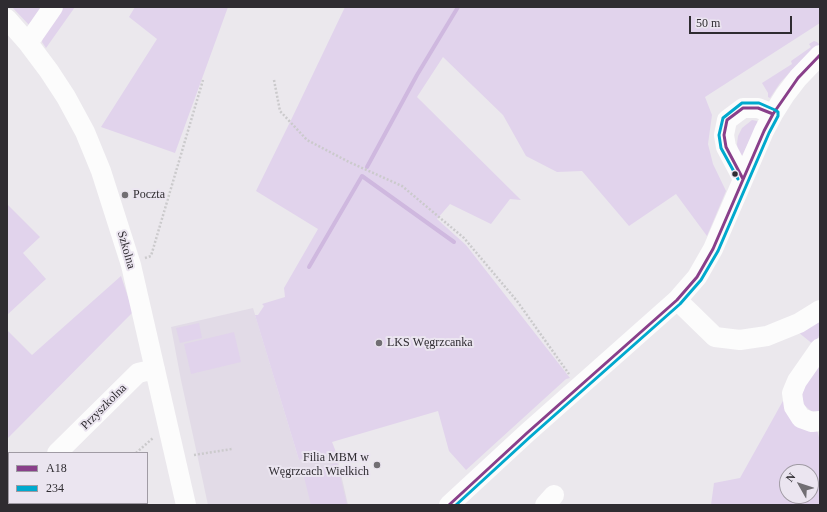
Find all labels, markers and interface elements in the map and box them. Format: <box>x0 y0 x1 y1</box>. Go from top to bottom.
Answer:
scale bar <box>691 8 794 34</box>
text: 50 m <box>696 16 720 30</box>
unlabelled marker <box>730 169 740 179</box>
place label: Poczta <box>133 188 165 202</box>
marker: Poczta <box>120 190 130 200</box>
street label: Szkolna <box>114 229 138 271</box>
place label: LKS Węgrzcanka <box>387 336 473 350</box>
marker: LKS Węgrzcanka <box>374 338 384 348</box>
street label: Przyszkolna <box>78 381 130 433</box>
place label: Filia MBM w Węgrzcach Wielkich <box>269 451 369 479</box>
legend <box>8 452 148 504</box>
marker: Filia MBM w Węgrzcach Wielkich <box>372 460 382 470</box>
text: A18 <box>46 461 67 475</box>
north arrow <box>779 464 819 504</box>
text: N <box>783 470 798 484</box>
text: 234 <box>46 481 64 495</box>

